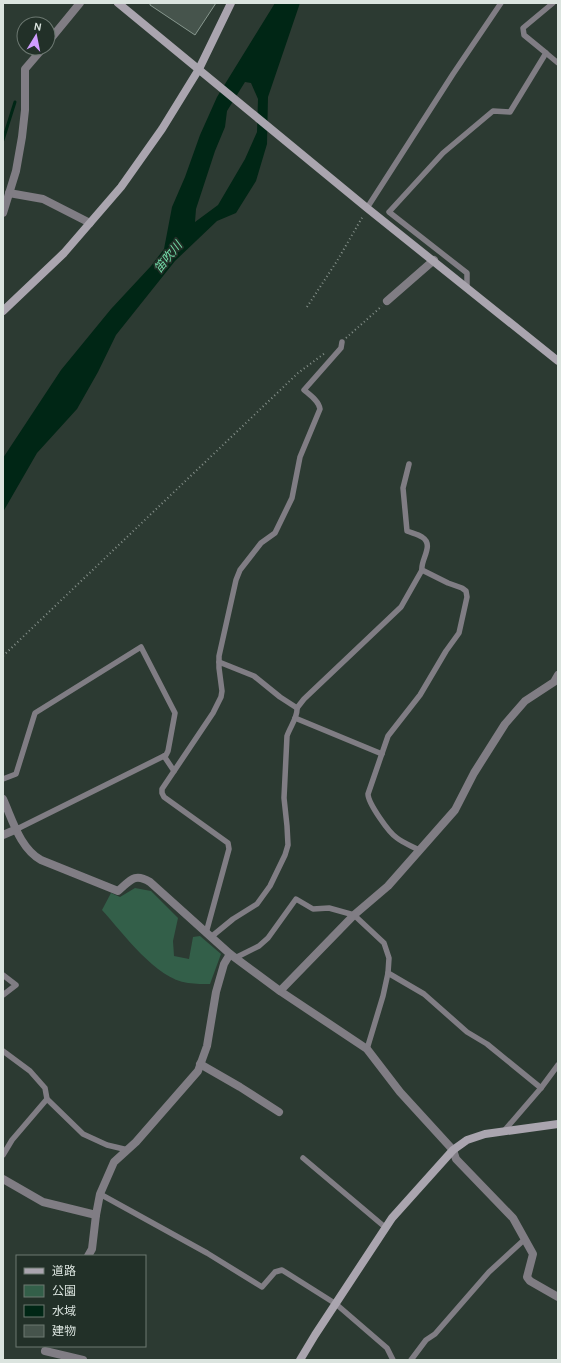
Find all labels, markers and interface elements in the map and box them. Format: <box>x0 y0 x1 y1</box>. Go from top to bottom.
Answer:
north arrow <box>16 16 56 56</box>
text: N <box>33 20 43 34</box>
water label: 笛吹川 <box>151 237 186 275</box>
legend <box>16 1255 146 1347</box>
text: 道路 <box>52 1264 76 1278</box>
text: 公園 <box>52 1284 76 1298</box>
text: 水域 <box>52 1304 76 1318</box>
text: 建物 <box>52 1324 76 1338</box>

